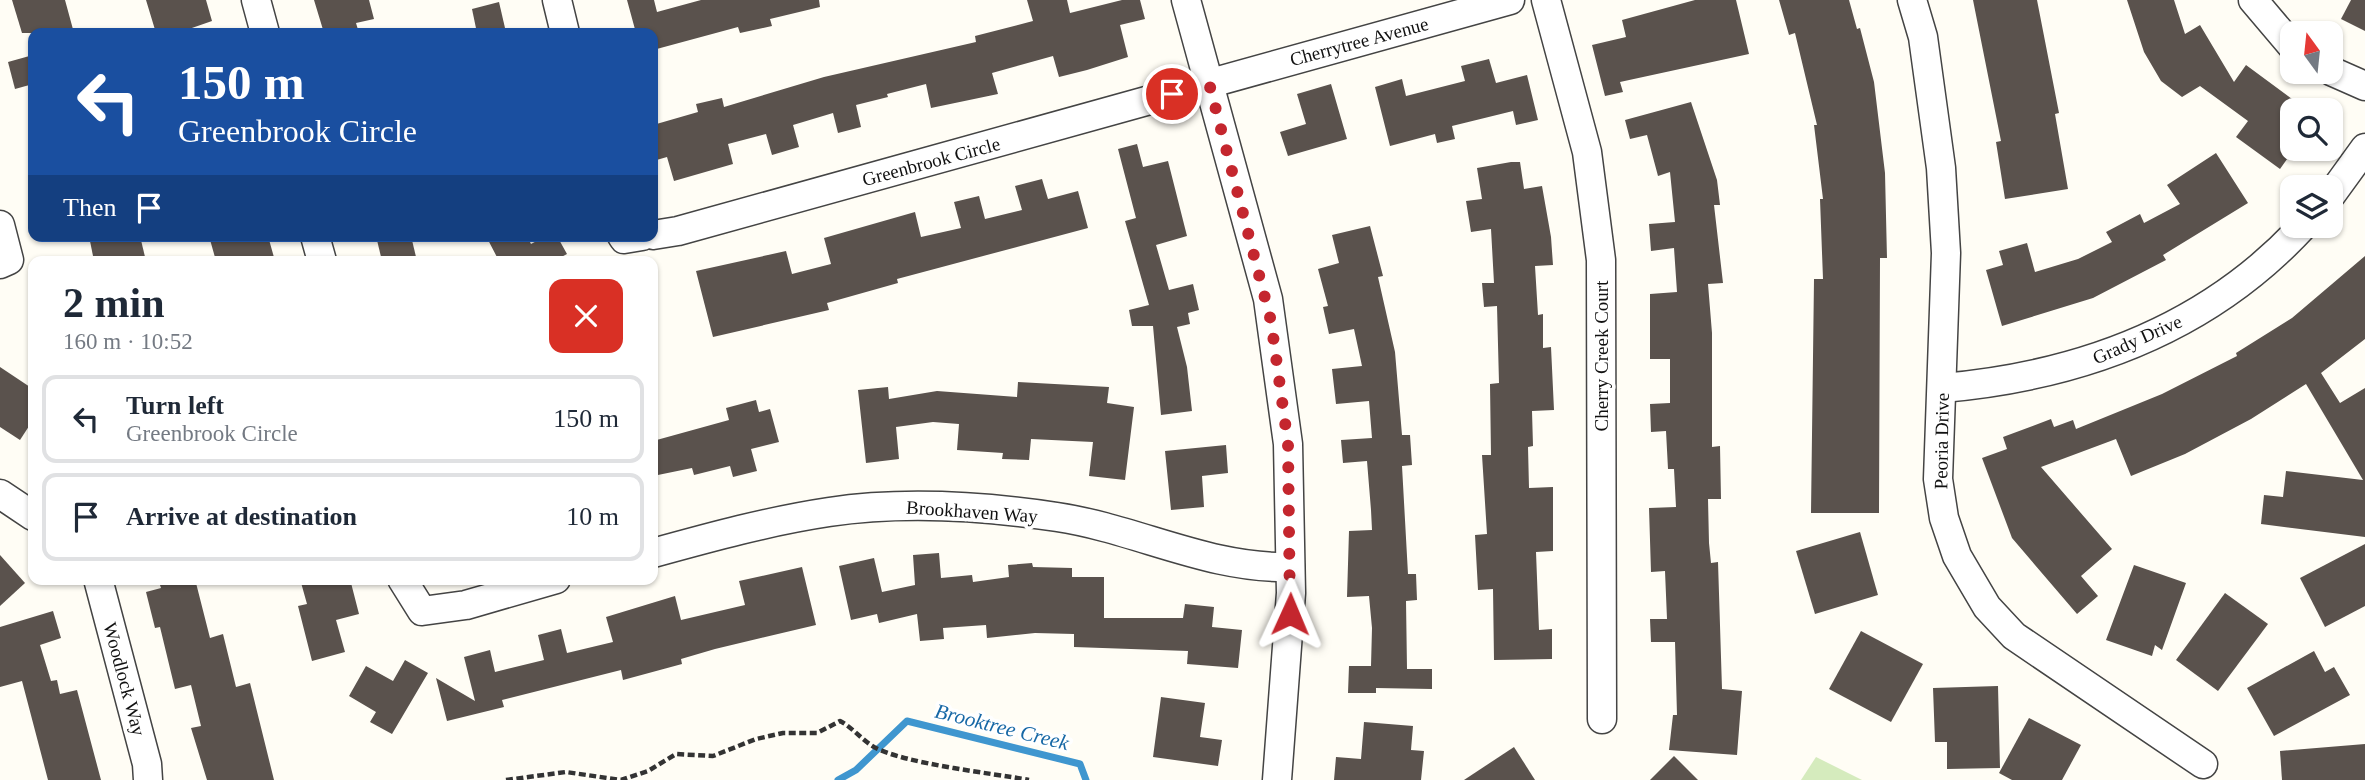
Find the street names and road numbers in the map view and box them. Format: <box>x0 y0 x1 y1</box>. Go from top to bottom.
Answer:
street label: Cherrytree Avenue <box>1288 13 1431 70</box>
street label: Greenbrook Circle <box>860 133 1002 190</box>
street label: Cherry Creek Court <box>1591 280 1612 431</box>
street label: Grady Drive <box>2089 310 2185 368</box>
street label: Peoria Drive <box>1930 393 1953 489</box>
street label: Brookhaven Way <box>906 496 1039 527</box>
street label: Woodlock Way <box>99 620 150 739</box>

